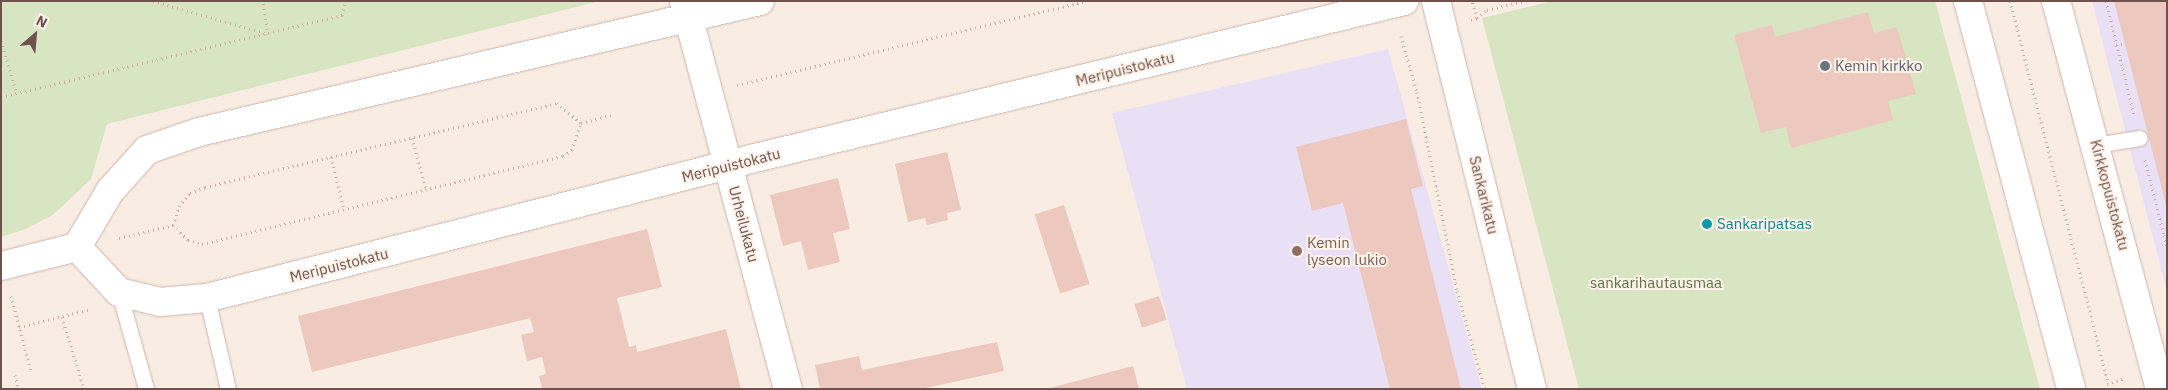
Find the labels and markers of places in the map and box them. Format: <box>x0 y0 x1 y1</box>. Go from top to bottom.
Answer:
place label: Kemin kirkko <box>1835 57 1922 75</box>
marker: Kemin kirkko <box>1819 60 1831 72</box>
place label: Sankaripatsas <box>1717 215 1812 233</box>
marker: Sankaripatsas <box>1701 218 1713 230</box>
place label: Kemin lyseon lukio <box>1307 233 1387 268</box>
marker: Kemin lyseon lukio <box>1291 245 1303 257</box>

